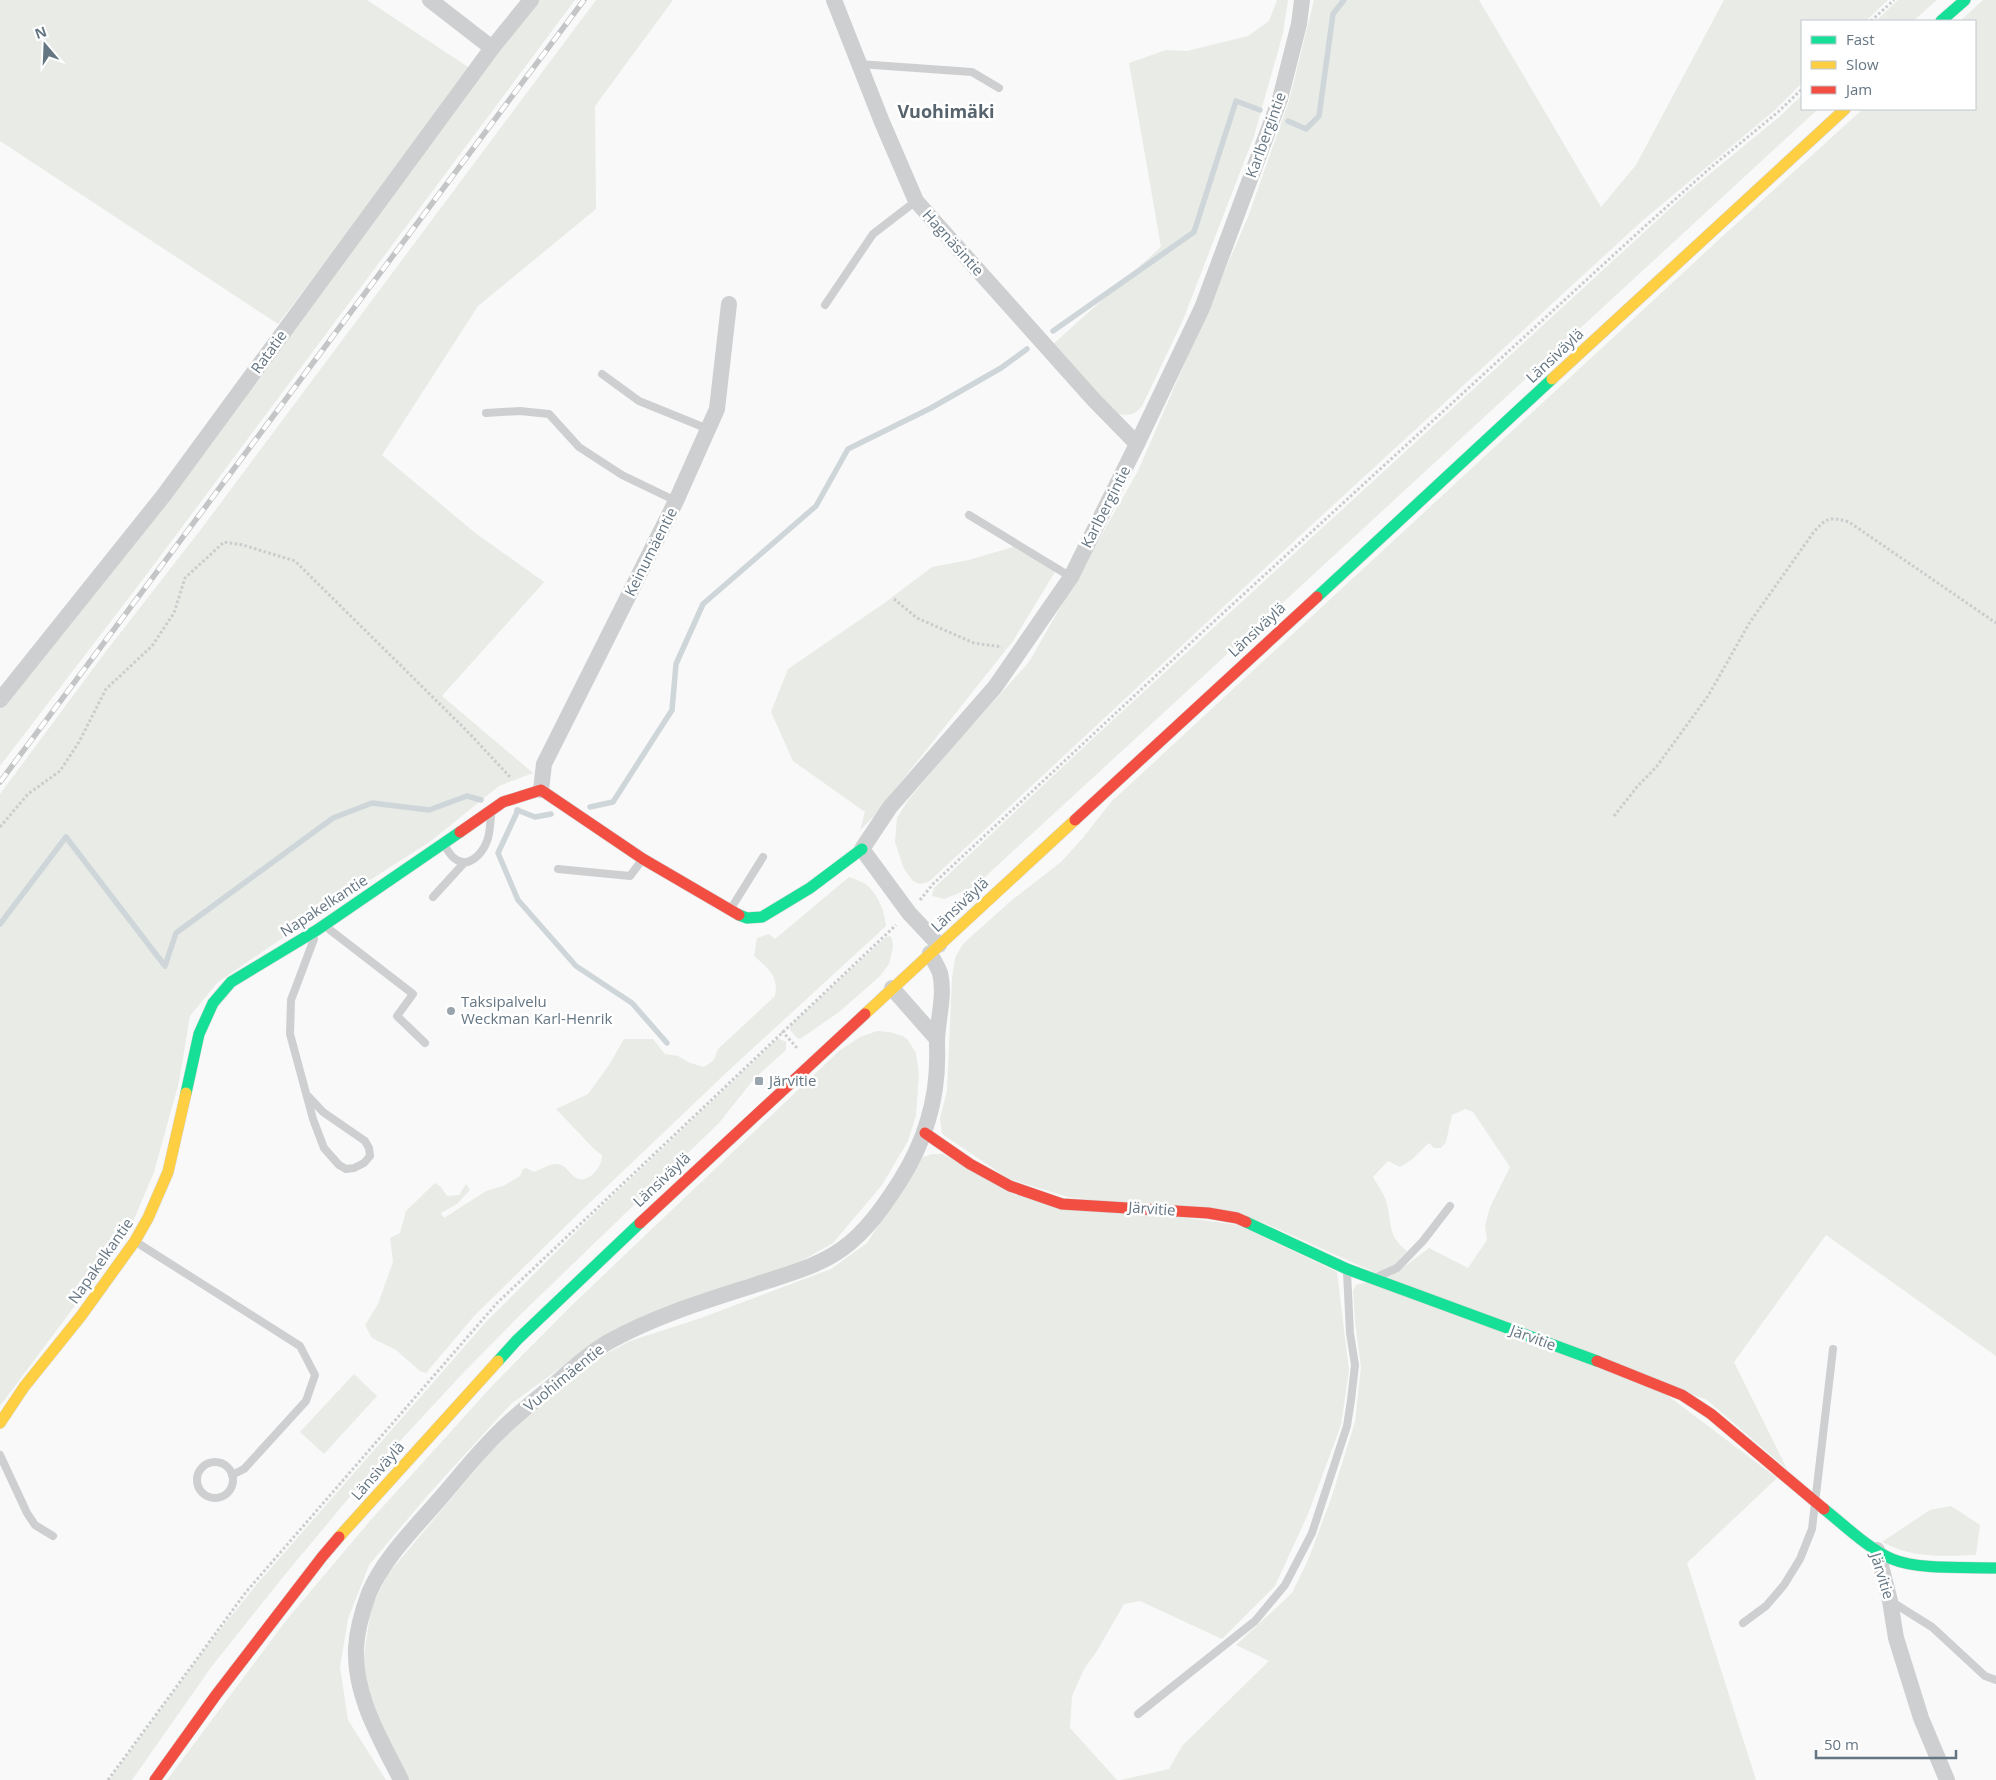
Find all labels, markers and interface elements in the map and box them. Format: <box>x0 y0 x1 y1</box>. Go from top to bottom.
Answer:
north arrow <box>20 20 70 70</box>
legend <box>1801 20 1976 110</box>
text: N <box>32 21 49 43</box>
text: Fast <box>1846 29 1875 49</box>
text: Slow <box>1846 54 1879 74</box>
text: Jam <box>1844 79 1872 99</box>
street label: Karlbergintie <box>1240 89 1290 180</box>
district label: Vuohimäki <box>897 99 995 123</box>
street label: Hagnäsintie <box>919 205 989 280</box>
street label: Länsiväylä <box>1521 323 1587 387</box>
street label: Ratatie <box>246 326 291 377</box>
street label: Karlbergintie <box>1076 462 1134 551</box>
street label: Keinumäentie <box>619 504 681 599</box>
street label: Länsiväylä <box>1223 597 1289 661</box>
street label: Napakelkantie <box>276 869 371 941</box>
street label: Länsiväylä <box>926 872 992 936</box>
place label: Taksipalvelu Weckman Karl-Henrik <box>461 991 613 1028</box>
marker: Taksipalvelu Weckman Karl-Henrik <box>445 1005 457 1017</box>
place label: Järvitie <box>767 1070 816 1090</box>
marker: Järvitie <box>753 1075 765 1087</box>
street label: Länsiväylä <box>628 1147 694 1211</box>
street label: Järvitie <box>1126 1196 1176 1220</box>
street label: Napakelkantie <box>63 1214 137 1307</box>
street label: Järvitie <box>1506 1319 1559 1355</box>
street label: Vuohimäentie <box>519 1339 608 1416</box>
street label: Länsiväylä <box>346 1437 408 1504</box>
street label: Järvitie <box>1866 1548 1899 1601</box>
scale bar <box>1816 1728 1956 1760</box>
text: 50 m <box>1824 1734 1859 1754</box>

